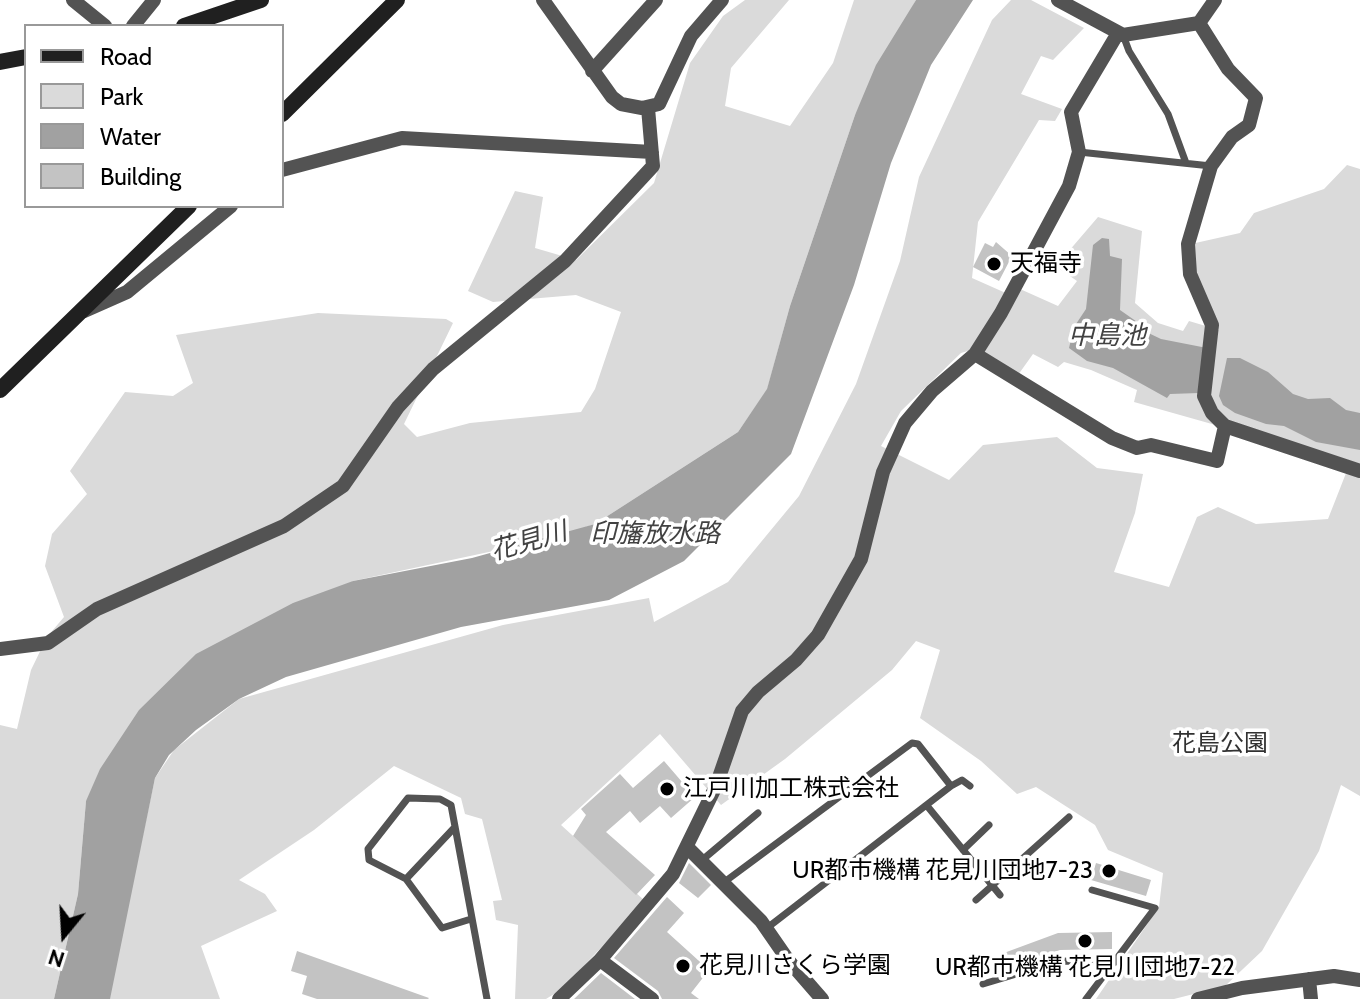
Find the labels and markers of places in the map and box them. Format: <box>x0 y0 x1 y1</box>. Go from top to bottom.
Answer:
place label: 天福寺 <box>1010 250 1082 278</box>
marker: 天福寺 <box>985 255 1003 273</box>
place label: 江戸川加工株式会社 <box>683 775 899 803</box>
marker: 江戸川加工株式会社 <box>658 780 676 798</box>
place label: UR都市機構 花見川団地7-23 <box>792 857 1093 885</box>
marker: UR都市機構 花見川団地7-23 <box>1100 862 1118 880</box>
marker: UR都市機構 花見川団地7-22 <box>1076 932 1094 950</box>
place label: 花見川さくら学園 <box>699 952 891 980</box>
place label: UR都市機構 花見川団地7-22 <box>935 954 1235 982</box>
marker: 花見川さくら学園 <box>674 957 692 975</box>

